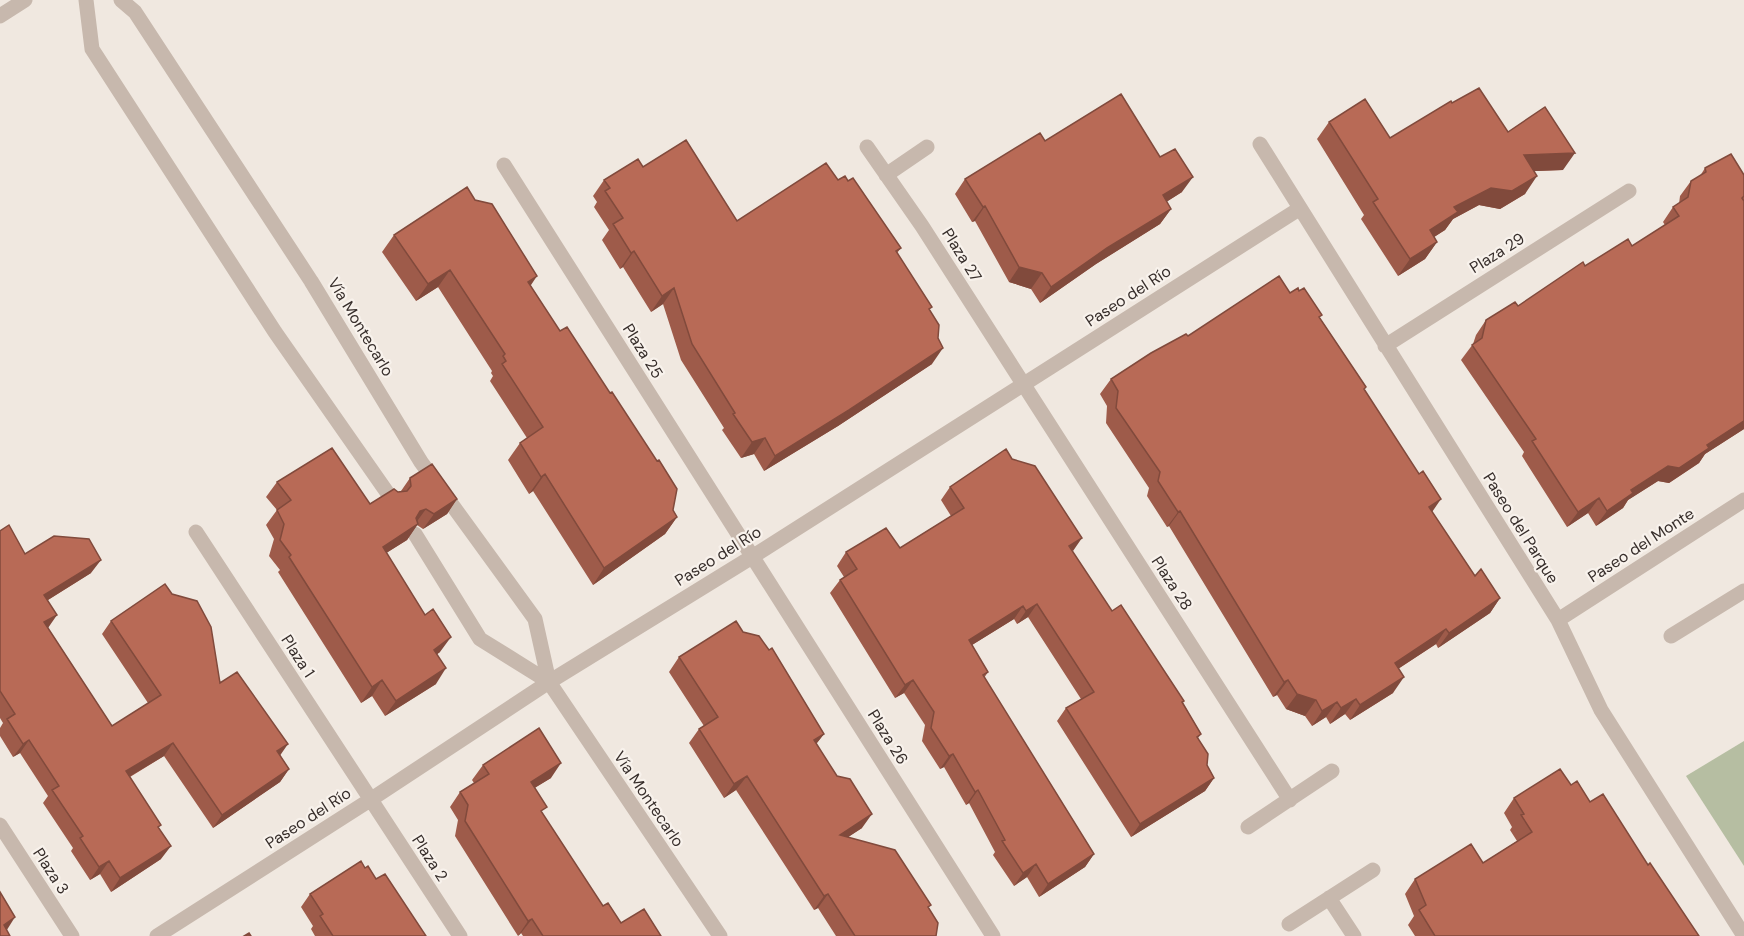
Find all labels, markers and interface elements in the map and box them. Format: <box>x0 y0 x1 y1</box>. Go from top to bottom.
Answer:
street label: Plaza 27 <box>937 224 987 286</box>
street label: Plaza 29 <box>1466 228 1528 278</box>
street label: Paseo del Río <box>1081 261 1175 331</box>
street label: Vía Montecarlo <box>323 274 399 380</box>
street label: Plaza 25 <box>618 320 668 382</box>
street label: Paseo del Parque <box>1478 469 1564 587</box>
street label: Paseo del Monte <box>1584 503 1698 587</box>
street label: Paseo del Río <box>671 521 765 591</box>
street label: Plaza 28 <box>1147 552 1197 614</box>
street label: Plaza 1 <box>276 631 320 681</box>
street label: Plaza 26 <box>863 706 913 768</box>
street label: Vía Montecarlo <box>609 747 689 851</box>
street label: Paseo del Río <box>261 783 355 853</box>
street label: Plaza 2 <box>407 831 453 885</box>
street label: Plaza 3 <box>28 844 74 898</box>

